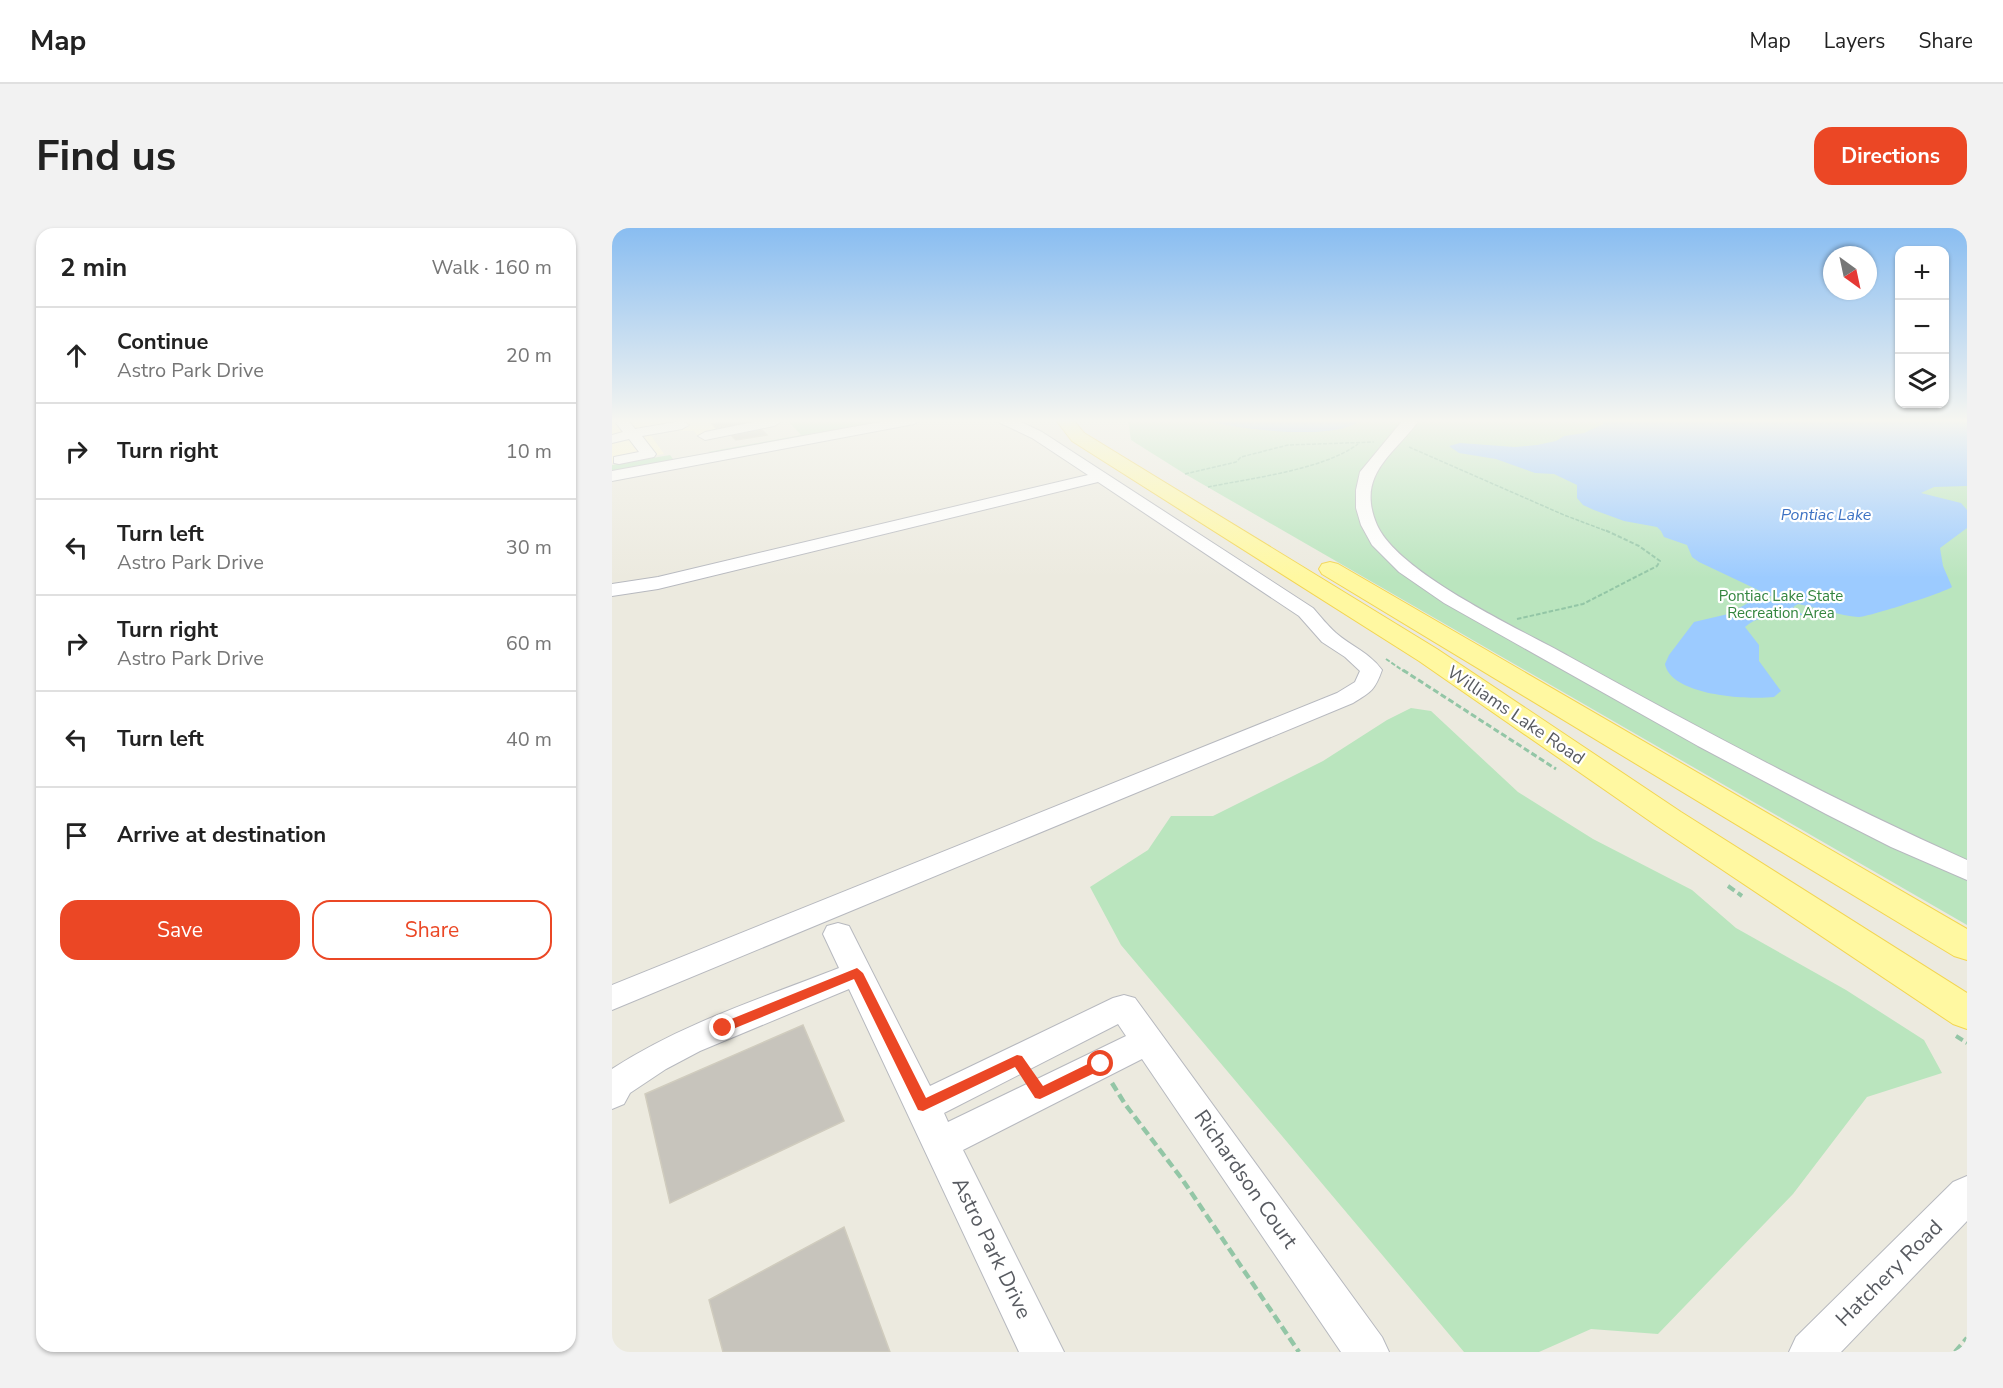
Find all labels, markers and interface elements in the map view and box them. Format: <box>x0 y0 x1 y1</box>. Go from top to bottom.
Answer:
text: Map <box>30 22 86 60</box>
text: Map <box>1749 27 1791 55</box>
text: Layers <box>1824 27 1885 55</box>
text: Share <box>1918 27 1973 55</box>
button: Directions <box>1814 127 1967 185</box>
text: Find us <box>36 128 176 185</box>
north arrow <box>1823 246 1877 300</box>
map controls <box>1895 246 1949 408</box>
button: + <box>1895 246 1949 300</box>
text: 2 min <box>60 250 127 285</box>
text: Walk · 160 m <box>432 254 552 281</box>
button: − <box>1895 300 1949 354</box>
text: Continue <box>117 327 208 357</box>
icon: ahead <box>60 339 93 372</box>
text: 20 m <box>506 342 552 369</box>
button: layers <box>1895 354 1949 408</box>
text: Astro Park Drive <box>117 357 264 384</box>
icon: right <box>60 435 93 468</box>
text: Turn right <box>117 436 218 466</box>
text: 10 m <box>506 438 552 465</box>
water label: Pontiac Lake <box>1781 504 1872 526</box>
text: Turn left <box>117 519 204 549</box>
icon: left <box>60 531 93 564</box>
text: 30 m <box>506 534 552 561</box>
text: Astro Park Drive <box>117 549 264 576</box>
park label: Pontiac Lake State Recreation Area <box>1719 586 1843 623</box>
text: Turn right <box>117 615 218 645</box>
icon: right <box>60 627 93 660</box>
text: 60 m <box>506 630 552 657</box>
text: Astro Park Drive <box>117 645 264 672</box>
street label: Williams Lake Road <box>1442 660 1590 770</box>
icon: left <box>60 723 93 756</box>
text: Turn left <box>117 724 204 754</box>
text: 40 m <box>506 726 552 753</box>
icon: arrive <box>60 819 93 852</box>
text: Arrive at destination <box>117 820 326 850</box>
button: Save <box>60 900 300 960</box>
button: Share <box>312 900 552 960</box>
route end <box>709 1014 735 1040</box>
route start <box>1087 1050 1113 1076</box>
street label: Richardson Court <box>1188 1104 1305 1254</box>
street label: Astro Park Drive <box>946 1173 1038 1323</box>
street label: Hatchery Road <box>1829 1213 1949 1333</box>

